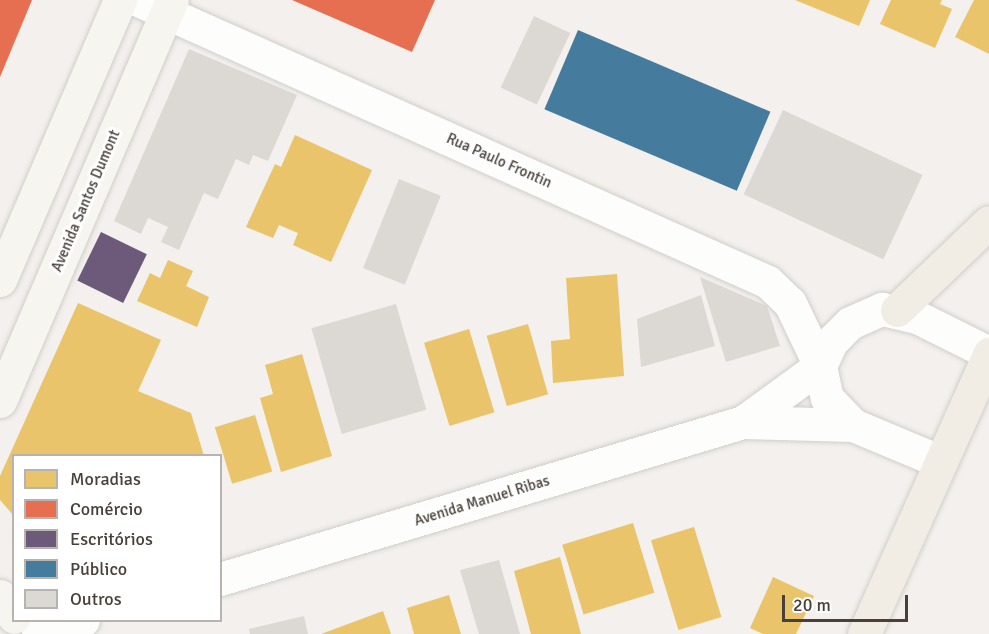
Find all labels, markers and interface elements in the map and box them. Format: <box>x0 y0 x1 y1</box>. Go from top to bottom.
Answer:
street label: Avenida Santos Dumont <box>48 127 124 275</box>
street label: Rua Paulo Frontin <box>444 130 554 192</box>
legend <box>12 454 222 622</box>
text: Moradias <box>70 468 141 490</box>
street label: Avenida Manuel Ribas <box>412 472 552 530</box>
text: Comércio <box>70 498 143 520</box>
text: Escritórios <box>70 528 153 550</box>
text: Público <box>70 558 127 580</box>
scale bar <box>785 583 911 621</box>
text: Outros <box>70 588 122 610</box>
text: 20 m <box>793 594 831 616</box>

